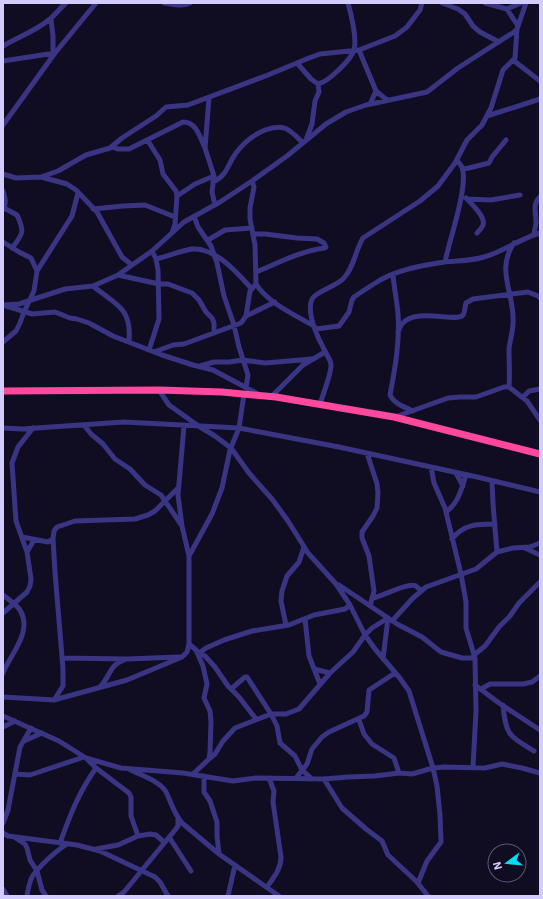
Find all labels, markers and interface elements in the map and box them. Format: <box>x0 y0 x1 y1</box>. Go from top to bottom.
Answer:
north arrow <box>487 843 527 883</box>
text: N <box>490 860 505 872</box>

